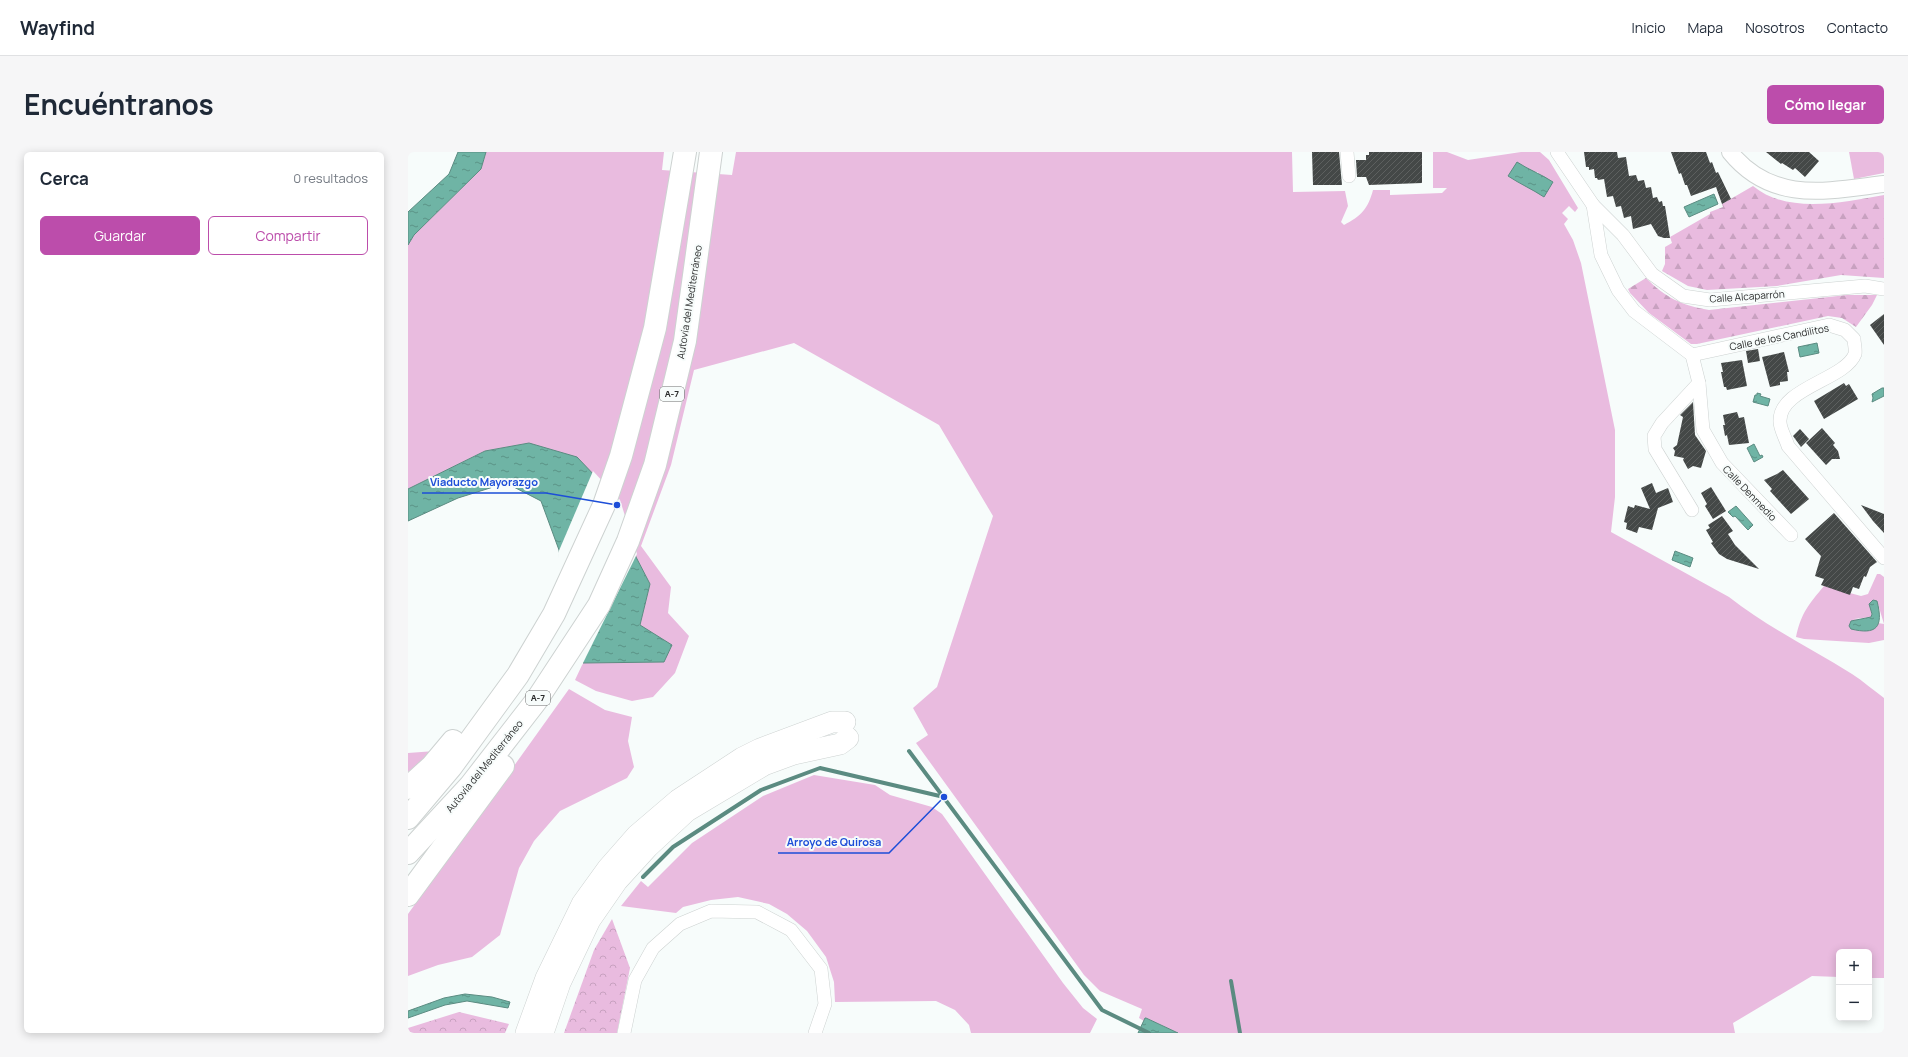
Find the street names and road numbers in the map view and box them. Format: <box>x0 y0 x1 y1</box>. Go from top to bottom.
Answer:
street label: Autovía del Mediterráneo <box>673 244 705 360</box>
street label: Calle Alcaparrón <box>1709 286 1785 306</box>
street label: Calle de los Candilitos <box>1728 321 1830 353</box>
road number: A-7 <box>660 387 684 401</box>
street label: Calle Denmedio <box>1720 462 1780 524</box>
road number: A-7 <box>526 691 550 705</box>
street label: Autovía del Mediterráneo <box>442 717 526 815</box>

